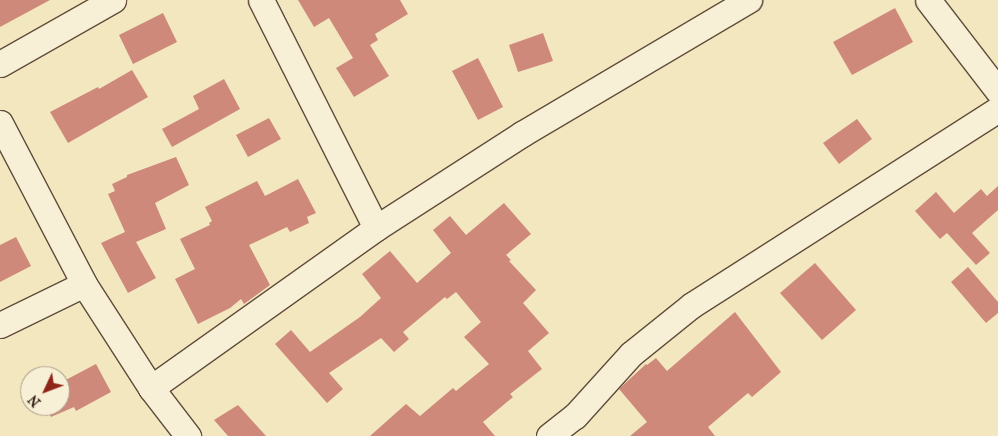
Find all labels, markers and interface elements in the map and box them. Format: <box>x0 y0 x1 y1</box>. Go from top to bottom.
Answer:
north arrow <box>20 366 70 416</box>
text: N <box>25 391 44 411</box>

